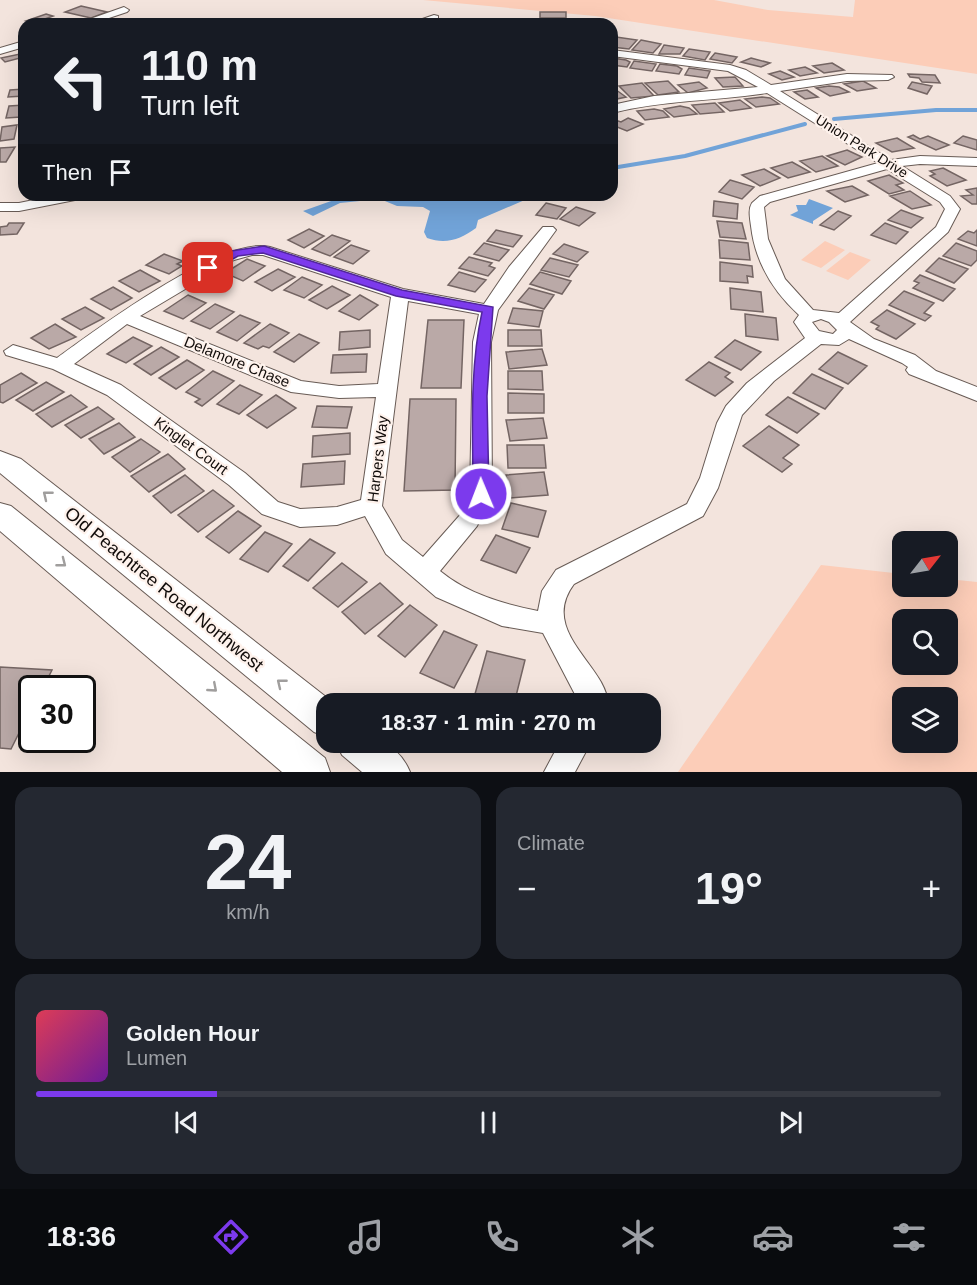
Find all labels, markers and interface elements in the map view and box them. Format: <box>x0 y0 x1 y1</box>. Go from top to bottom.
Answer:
icon: left <box>42 42 120 120</box>
text: 110 m <box>141 42 258 89</box>
text: Turn left <box>141 91 239 121</box>
street label: Union Park Drive <box>813 111 911 181</box>
icon: arrive <box>104 156 137 189</box>
text: Then <box>42 160 92 185</box>
pin <box>182 242 233 293</box>
icon: arrive <box>191 251 224 284</box>
street label: Delamore Chase <box>182 333 293 391</box>
street label: Kinglet Court <box>151 413 232 478</box>
street label: Harpers Way <box>364 414 391 503</box>
position arrow <box>449 462 513 526</box>
one-way arrow <box>43 492 54 503</box>
street label: Old Peachtree Road Northwest <box>61 503 267 675</box>
north arrow <box>892 531 958 597</box>
map controls <box>892 531 958 753</box>
one-way arrow <box>56 556 67 567</box>
button: search <box>892 609 958 675</box>
speed limit sign: 30 <box>18 675 96 753</box>
one-way arrow <box>277 680 288 691</box>
one-way arrow <box>206 681 216 692</box>
button: layers <box>892 687 958 753</box>
text: 18:37 · 1 min · 270 m <box>381 710 596 735</box>
text: 24 <box>205 818 291 906</box>
text: Climate <box>517 832 585 854</box>
text: 19° <box>695 863 763 914</box>
text: − <box>517 870 536 907</box>
text: + <box>922 870 941 907</box>
text: km/h <box>226 901 270 923</box>
text: Golden Hour <box>126 1021 259 1046</box>
text: Lumen <box>126 1047 187 1069</box>
icon: previous <box>170 1106 203 1139</box>
icon: pause <box>472 1106 505 1139</box>
icon: next <box>774 1106 807 1139</box>
icon: directions <box>210 1216 252 1258</box>
icon: music <box>345 1216 387 1258</box>
icon: phone <box>481 1216 523 1258</box>
icon: climate <box>617 1216 659 1258</box>
icon: car <box>752 1216 794 1258</box>
icon: filters <box>888 1216 930 1258</box>
text: 18:36 <box>47 1222 116 1252</box>

